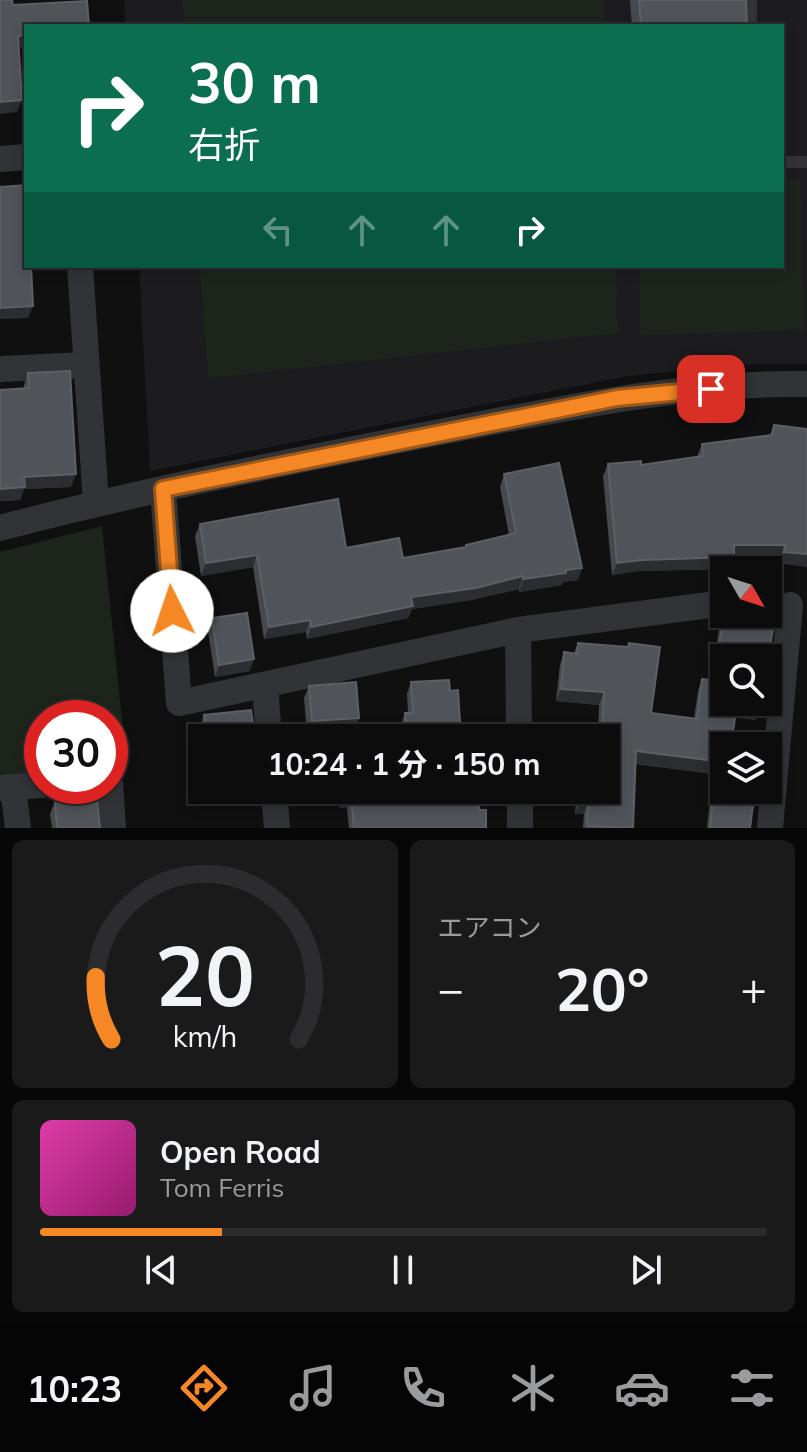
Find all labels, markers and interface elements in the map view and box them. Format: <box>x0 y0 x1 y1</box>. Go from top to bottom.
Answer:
text: 30 m <box>188 47 321 117</box>
icon: right <box>56 56 160 160</box>
text: 右折 <box>188 122 260 167</box>
icon: left <box>256 208 300 252</box>
icon: ahead <box>340 208 384 252</box>
icon: ahead <box>424 208 468 252</box>
icon: right <box>508 208 552 252</box>
pin <box>677 355 745 423</box>
icon: arrive <box>689 367 733 411</box>
north arrow <box>710 556 782 628</box>
map controls <box>710 556 782 804</box>
position arrow <box>130 569 214 653</box>
button: search <box>710 644 782 716</box>
speed limit sign: 30 <box>24 700 128 804</box>
button: layers <box>710 732 782 804</box>
text: 10:24 · 1 分 · 150 m <box>268 745 540 783</box>
text: エアコン <box>438 911 542 944</box>
text: 20 <box>155 922 255 1027</box>
text: 20° <box>555 951 650 1026</box>
text: − <box>438 961 464 1016</box>
text: + <box>741 961 767 1016</box>
text: km/h <box>172 1018 237 1054</box>
text: Open Road <box>160 1133 321 1171</box>
text: Tom Ferris <box>160 1171 284 1204</box>
icon: previous <box>139 1248 183 1292</box>
icon: pause <box>381 1248 425 1292</box>
icon: next <box>624 1248 668 1292</box>
icon: directions <box>176 1360 232 1416</box>
icon: music <box>285 1360 341 1416</box>
icon: phone <box>395 1360 451 1416</box>
icon: climate <box>505 1360 561 1416</box>
icon: car <box>614 1360 670 1416</box>
icon: filters <box>724 1360 780 1416</box>
text: 10:23 <box>27 1366 122 1411</box>

